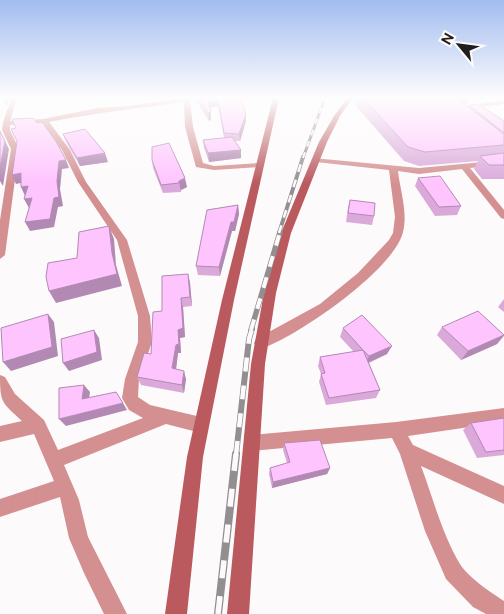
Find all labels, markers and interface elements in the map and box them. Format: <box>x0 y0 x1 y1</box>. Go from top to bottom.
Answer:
north arrow <box>434 20 484 70</box>
text: N <box>438 30 457 47</box>

